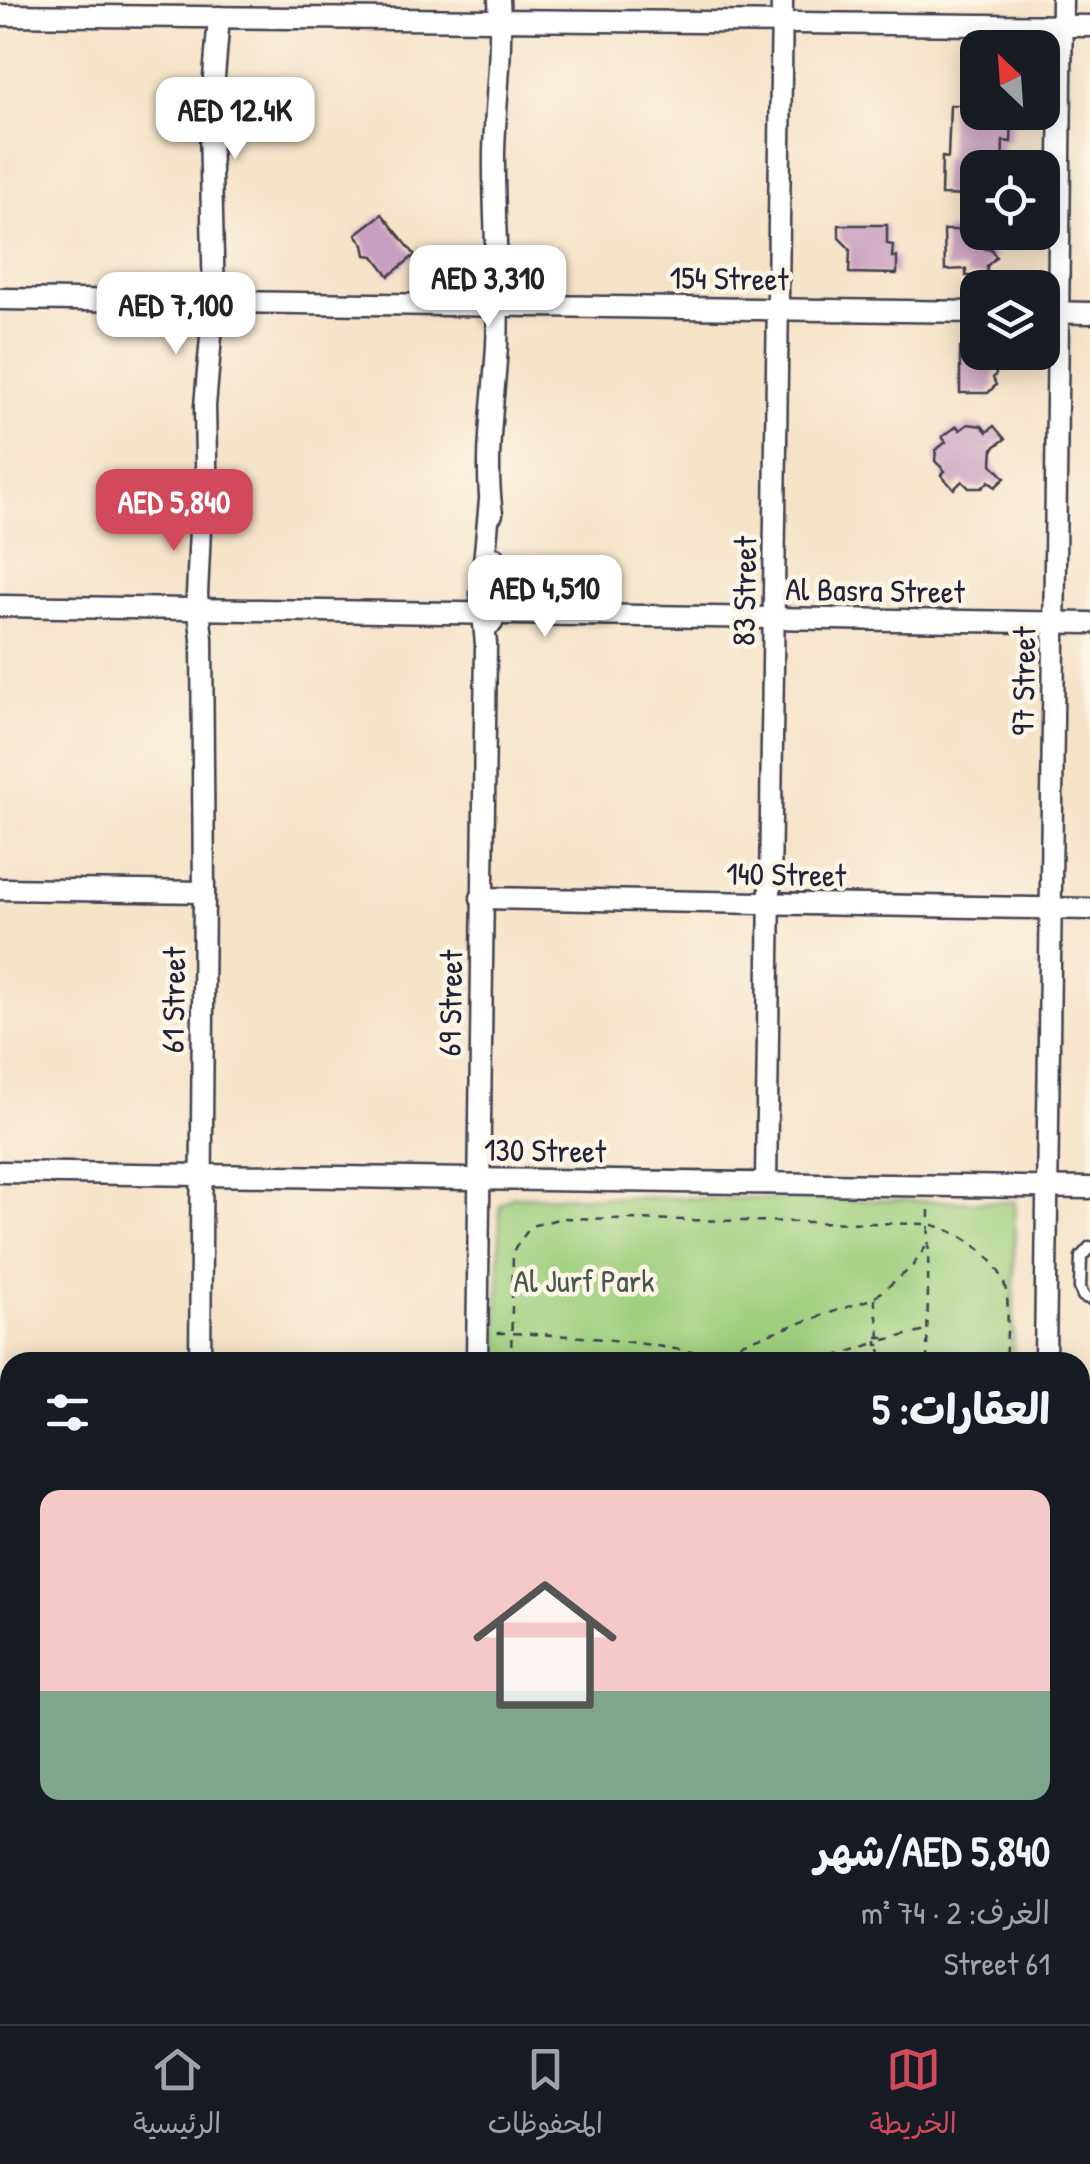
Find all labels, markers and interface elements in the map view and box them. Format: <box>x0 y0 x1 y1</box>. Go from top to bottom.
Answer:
north arrow <box>960 30 1060 130</box>
map controls <box>960 30 1060 370</box>
pin: AED 12.4K <box>121 77 349 162</box>
text: AED 12.4K <box>178 88 292 131</box>
button: locate <box>960 150 1060 250</box>
pin: AED 3,310 <box>374 245 602 330</box>
street label: 154 Street <box>669 255 790 301</box>
text: AED 3,310 <box>431 256 545 299</box>
button: layers <box>960 270 1060 370</box>
pin: AED 7,100 <box>62 272 290 357</box>
text: AED 7,100 <box>119 283 233 326</box>
pin: AED 5,840 <box>60 469 288 554</box>
text: AED 5,840 <box>118 480 230 523</box>
street label: 83 Street <box>722 535 766 646</box>
pin: AED 4,510 <box>431 555 659 640</box>
text: AED 4,510 <box>490 566 600 609</box>
street label: Al Basra Street <box>785 567 966 613</box>
street label: 97 Street <box>1001 625 1045 736</box>
street label: 140 Street <box>726 851 847 897</box>
street label: 61 Street <box>151 946 195 1053</box>
street label: 69 Street <box>428 948 472 1057</box>
street label: 130 Street <box>484 1127 607 1173</box>
park label: Al Jurf Park <box>514 1259 654 1302</box>
text: العقارات: 5 <box>872 1380 1050 1437</box>
icon: filters <box>40 1385 95 1440</box>
icon: home <box>455 1555 635 1735</box>
text: AED 5,840/شهر <box>815 1822 1050 1879</box>
text: الغرف: 2 · 74 m² <box>861 1891 1050 1934</box>
text: 61 Street <box>944 1942 1050 1985</box>
tab: الرئيسية <box>133 2042 221 2148</box>
tab: المحفوظات <box>488 2042 603 2148</box>
tab: الخريطة <box>869 2042 957 2148</box>

